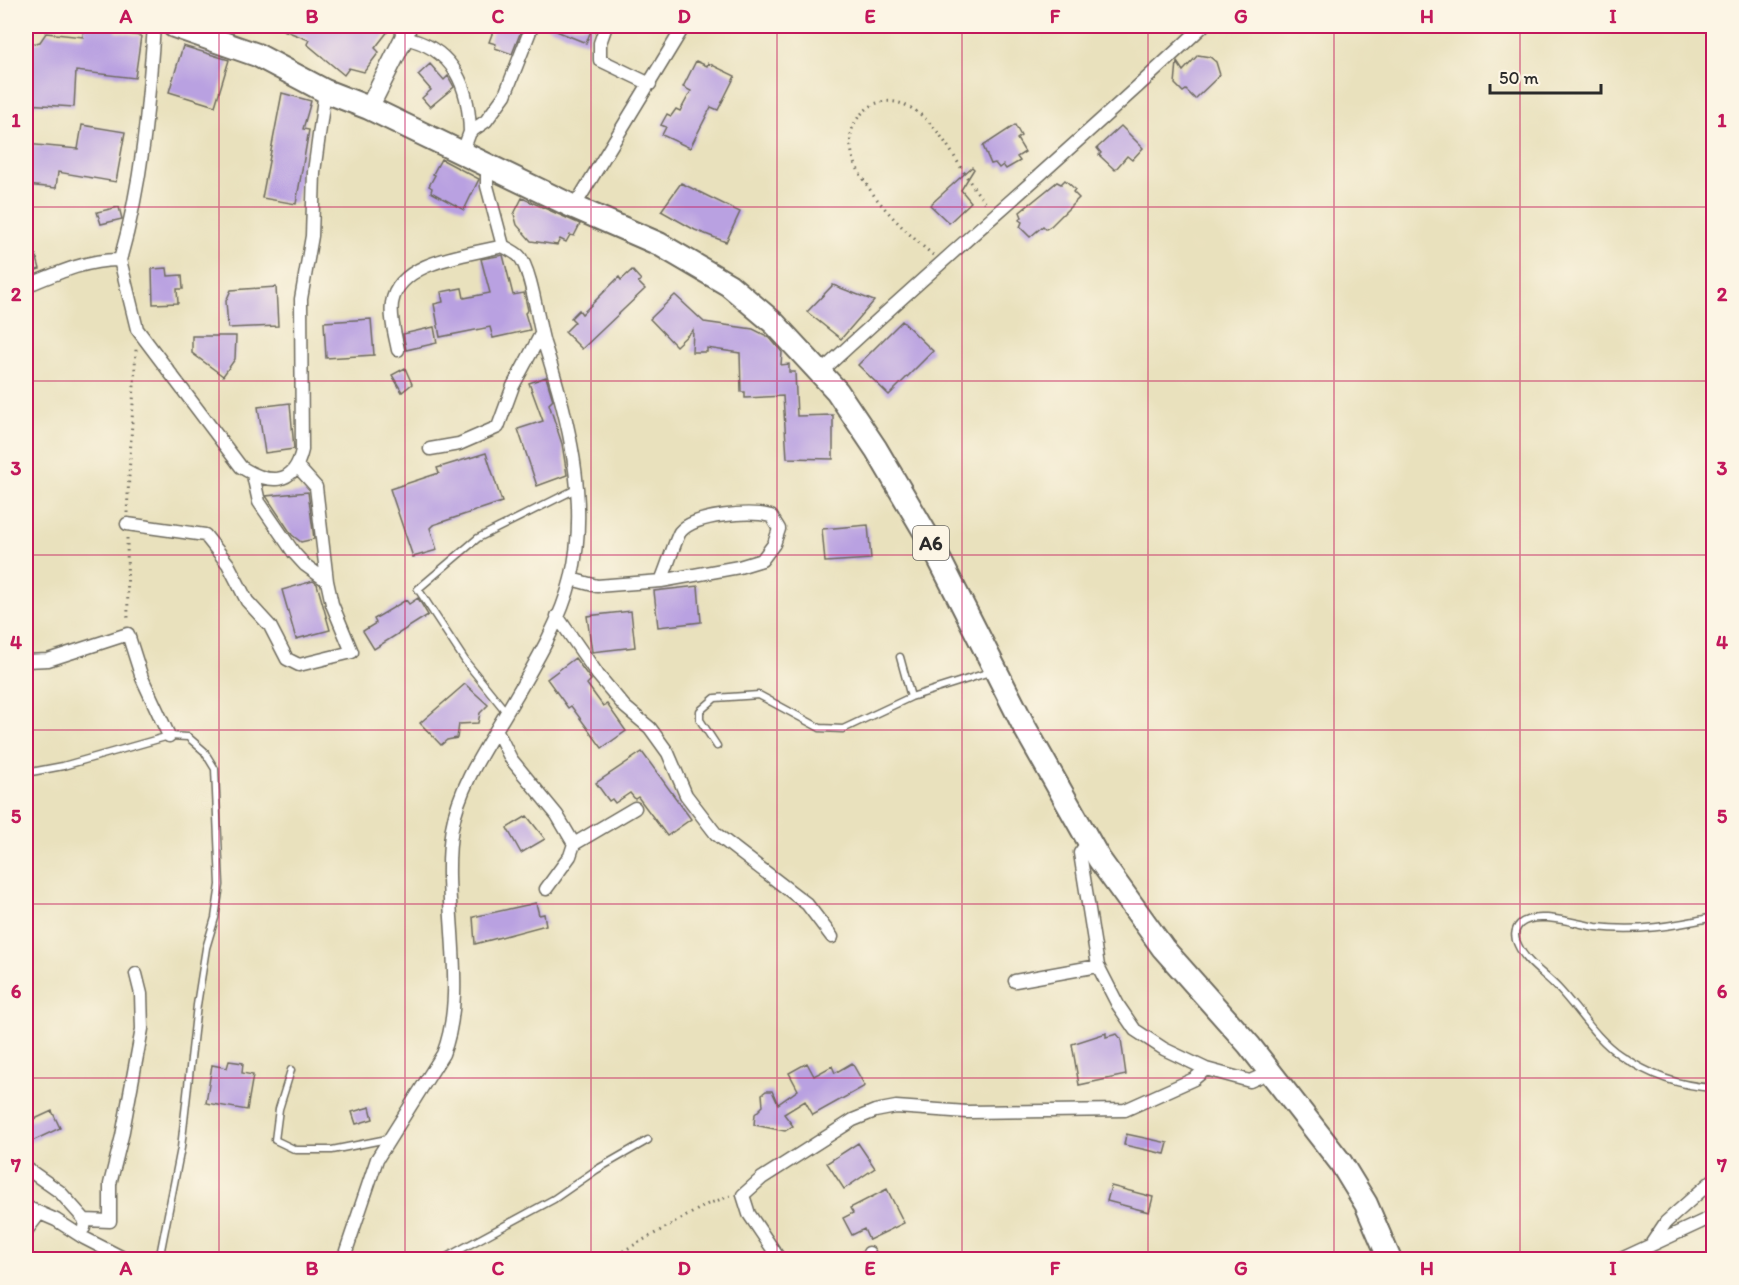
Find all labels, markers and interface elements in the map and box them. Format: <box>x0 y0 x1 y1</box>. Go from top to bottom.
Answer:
text: A <box>119 4 133 28</box>
text: B <box>306 4 319 28</box>
text: C <box>492 4 505 28</box>
text: D <box>677 4 691 28</box>
text: E <box>864 4 876 28</box>
text: F <box>1050 4 1061 28</box>
text: G <box>1234 4 1248 28</box>
text: H <box>1420 4 1434 28</box>
text: I <box>1609 4 1617 28</box>
scale bar <box>1490 57 1601 95</box>
text: 50 m <box>1499 67 1539 89</box>
text: 1 <box>11 108 21 132</box>
text: 1 <box>1717 108 1727 132</box>
text: 2 <box>11 282 22 306</box>
text: 2 <box>1717 282 1728 306</box>
text: 3 <box>11 456 22 480</box>
text: 3 <box>1717 456 1728 480</box>
road number: A6 <box>913 526 949 560</box>
text: 4 <box>10 630 22 654</box>
text: 4 <box>1716 630 1728 654</box>
text: 5 <box>11 804 22 828</box>
text: 5 <box>1717 804 1728 828</box>
text: 6 <box>11 979 22 1003</box>
text: 6 <box>1717 979 1728 1003</box>
text: 7 <box>10 1153 21 1177</box>
text: 7 <box>1716 1153 1727 1177</box>
text: A <box>119 1256 133 1280</box>
text: B <box>306 1256 319 1280</box>
text: C <box>492 1256 505 1280</box>
text: D <box>677 1256 691 1280</box>
text: E <box>864 1256 876 1280</box>
text: F <box>1050 1256 1061 1280</box>
text: G <box>1234 1256 1248 1280</box>
text: H <box>1420 1256 1434 1280</box>
text: I <box>1609 1256 1617 1280</box>

